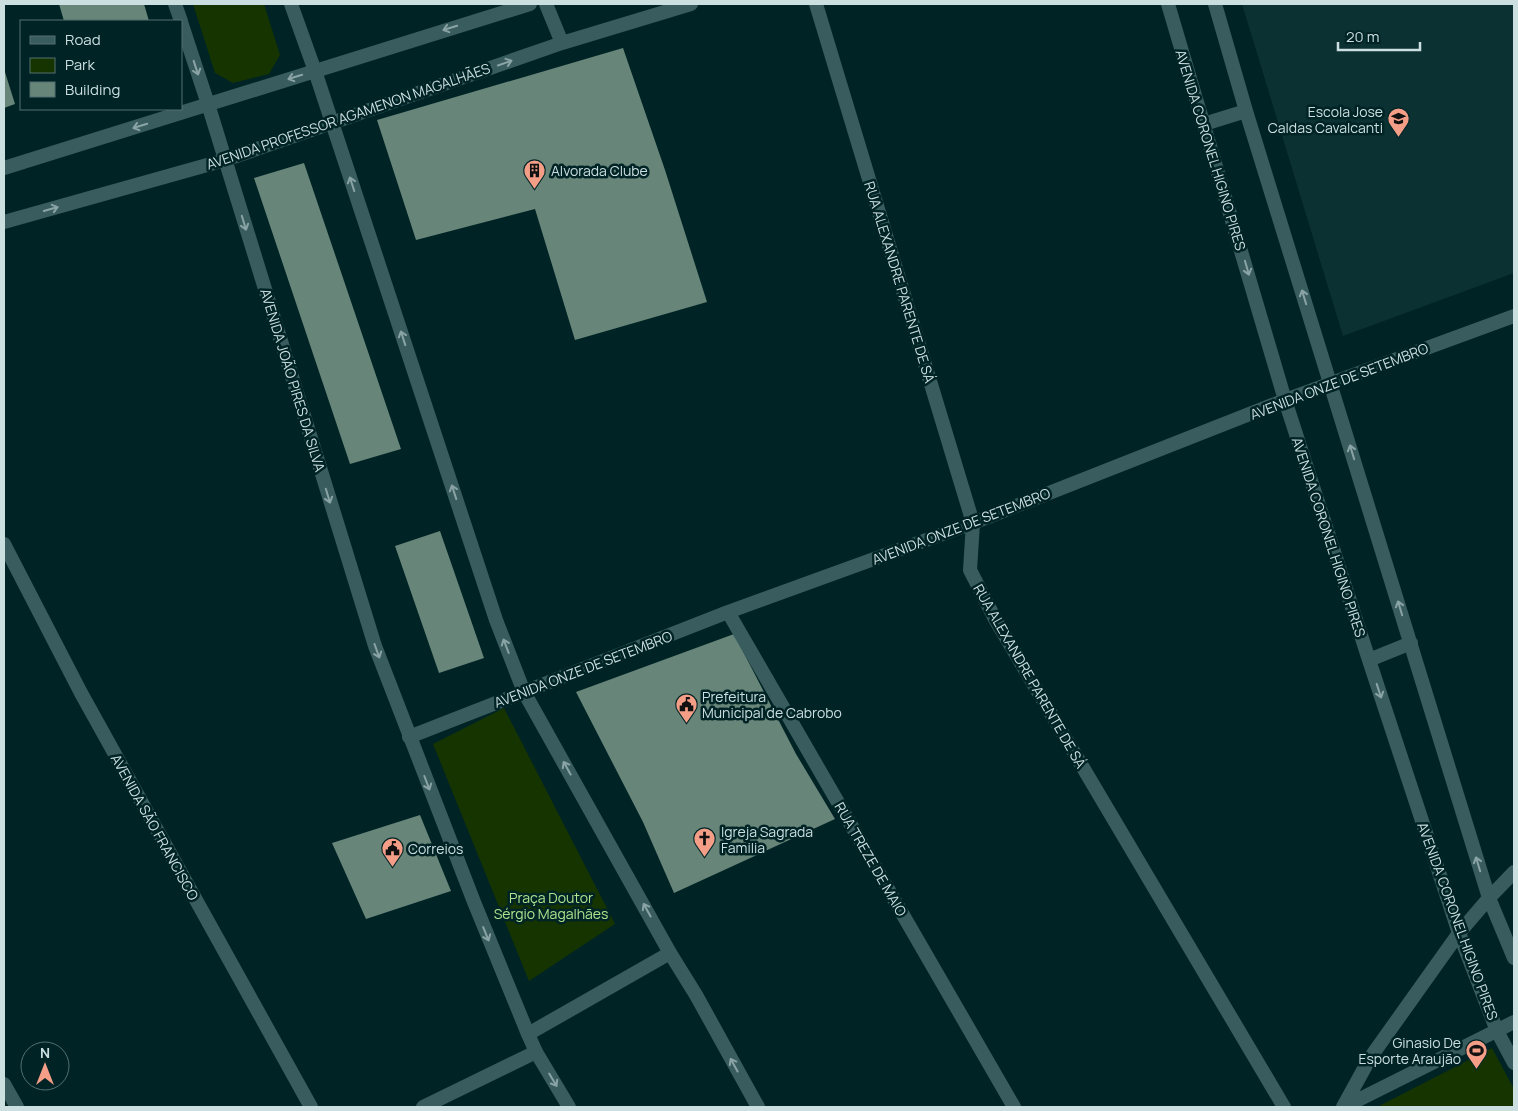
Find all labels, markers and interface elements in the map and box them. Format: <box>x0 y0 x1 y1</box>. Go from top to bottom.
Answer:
legend <box>20 20 182 110</box>
scale bar <box>1338 20 1420 52</box>
one-way arrow <box>442 23 458 33</box>
text: 20 m <box>1346 26 1379 47</box>
text: Road <box>65 29 101 50</box>
street label: AVENIDA CORONEL HIGINO PIRES <box>1171 47 1251 253</box>
text: Park <box>65 54 95 75</box>
street label: AVENIDA PROFESSOR AGAMENON MAGALHÃES <box>204 58 493 174</box>
one-way arrow <box>497 58 513 67</box>
one-way arrow <box>192 60 202 76</box>
one-way arrow <box>287 73 303 83</box>
text: Building <box>65 79 120 100</box>
place label: Escola Jose Caldas Cavalcanti <box>1268 102 1383 137</box>
school or university icon: Escola Jose Caldas Cavalcanti <box>1387 107 1411 138</box>
one-way arrow <box>132 121 148 131</box>
building icon: Alvorada Clube <box>523 158 547 189</box>
place label: Alvorada Clube <box>551 161 648 180</box>
one-way arrow <box>346 176 356 192</box>
street label: RUA ALEXANDRE PARENTE DE SÁ <box>860 179 940 385</box>
one-way arrow <box>42 203 58 213</box>
one-way arrow <box>240 215 250 231</box>
one-way arrow <box>1242 260 1252 276</box>
street label: AVENIDA JOÃO PIRES DA SILVA <box>256 286 330 474</box>
one-way arrow <box>1299 290 1309 306</box>
one-way arrow <box>398 331 407 346</box>
street label: AVENIDA ONZE DE SETEMBRO <box>1247 338 1431 424</box>
street label: AVENIDA CORONEL HIGINO PIRES <box>1288 435 1370 640</box>
one-way arrow <box>1347 445 1357 461</box>
street label: AVENIDA ONZE DE SETEMBRO <box>869 483 1053 569</box>
one-way arrow <box>449 485 458 501</box>
one-way arrow <box>324 487 334 503</box>
street label: RUA ALEXANDRE PARENTE DE SÁ <box>969 580 1091 772</box>
one-way arrow <box>1395 600 1404 616</box>
street label: AVENIDA ONZE DE SETEMBRO <box>491 626 675 712</box>
one-way arrow <box>501 639 511 654</box>
one-way arrow <box>373 643 382 658</box>
one-way arrow <box>1375 682 1384 698</box>
place label: Prefeitura Municipal de Cabrobo <box>702 687 842 722</box>
public building icon: Prefeitura Municipal de Cabrobo <box>674 692 698 723</box>
street label: AVENIDA SÃO FRANCISCO <box>107 750 203 904</box>
one-way arrow <box>562 761 572 776</box>
one-way arrow <box>423 774 432 790</box>
street label: RUA TREZE DE MAIO <box>831 799 911 919</box>
street label: AVENIDA CORONEL HIGINO PIRES <box>1413 819 1503 1023</box>
place label: Igreja Sagrada Familia <box>721 822 813 857</box>
church icon: Igreja Sagrada Familia <box>693 827 717 858</box>
public building icon: Correios <box>380 836 404 867</box>
place label: Correios <box>408 839 463 858</box>
one-way arrow <box>1472 856 1482 872</box>
park label: Praça Doutor Sérgio Magalhães <box>494 888 608 923</box>
one-way arrow <box>641 903 651 918</box>
one-way arrow <box>482 926 492 941</box>
place label: Ginasio De Esporte Araujão <box>1358 1033 1461 1068</box>
sports icon: Ginasio De Esporte Araujão <box>1465 1038 1489 1069</box>
north arrow <box>20 1041 70 1091</box>
text: N <box>40 1043 50 1062</box>
one-way arrow <box>729 1058 739 1072</box>
one-way arrow <box>548 1072 558 1086</box>

